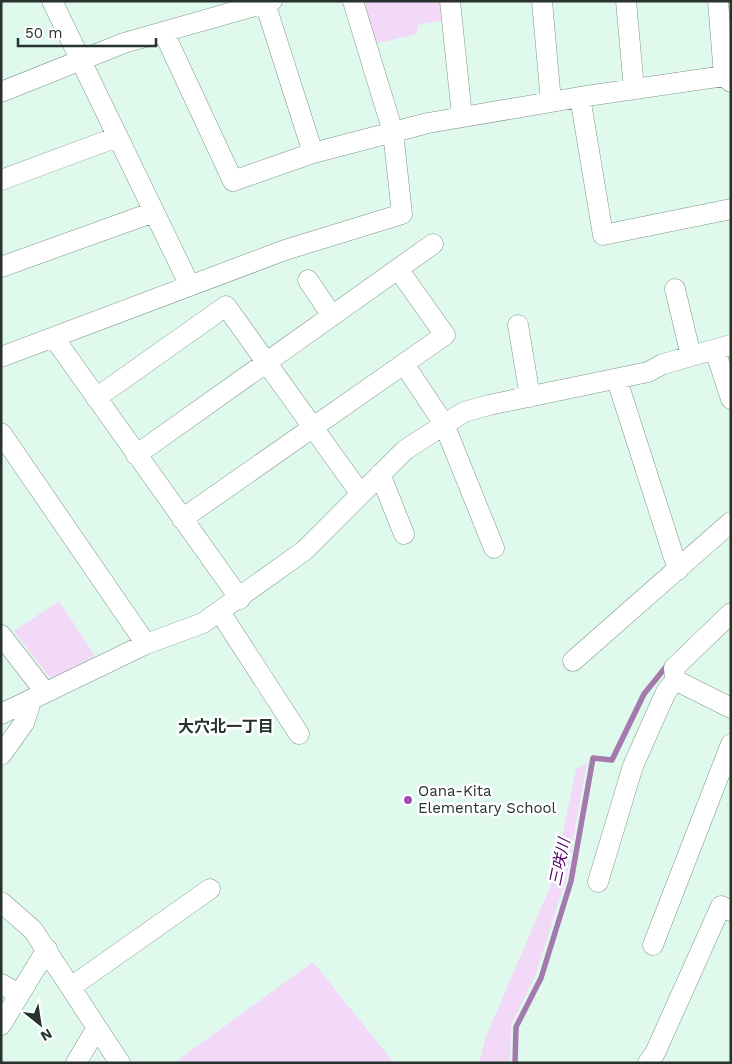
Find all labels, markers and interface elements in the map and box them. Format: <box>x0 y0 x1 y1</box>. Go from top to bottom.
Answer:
scale bar <box>18 15 155 47</box>
text: 50 m <box>25 24 62 42</box>
district label: 大穴北一丁目 <box>178 717 274 736</box>
place label: Oana-Kita Elementary School <box>418 782 557 817</box>
marker: Oana-Kita Elementary School <box>402 794 414 806</box>
water label: 三咲川 <box>545 835 574 888</box>
north arrow <box>15 999 65 1049</box>
text: N <box>38 1026 55 1045</box>

